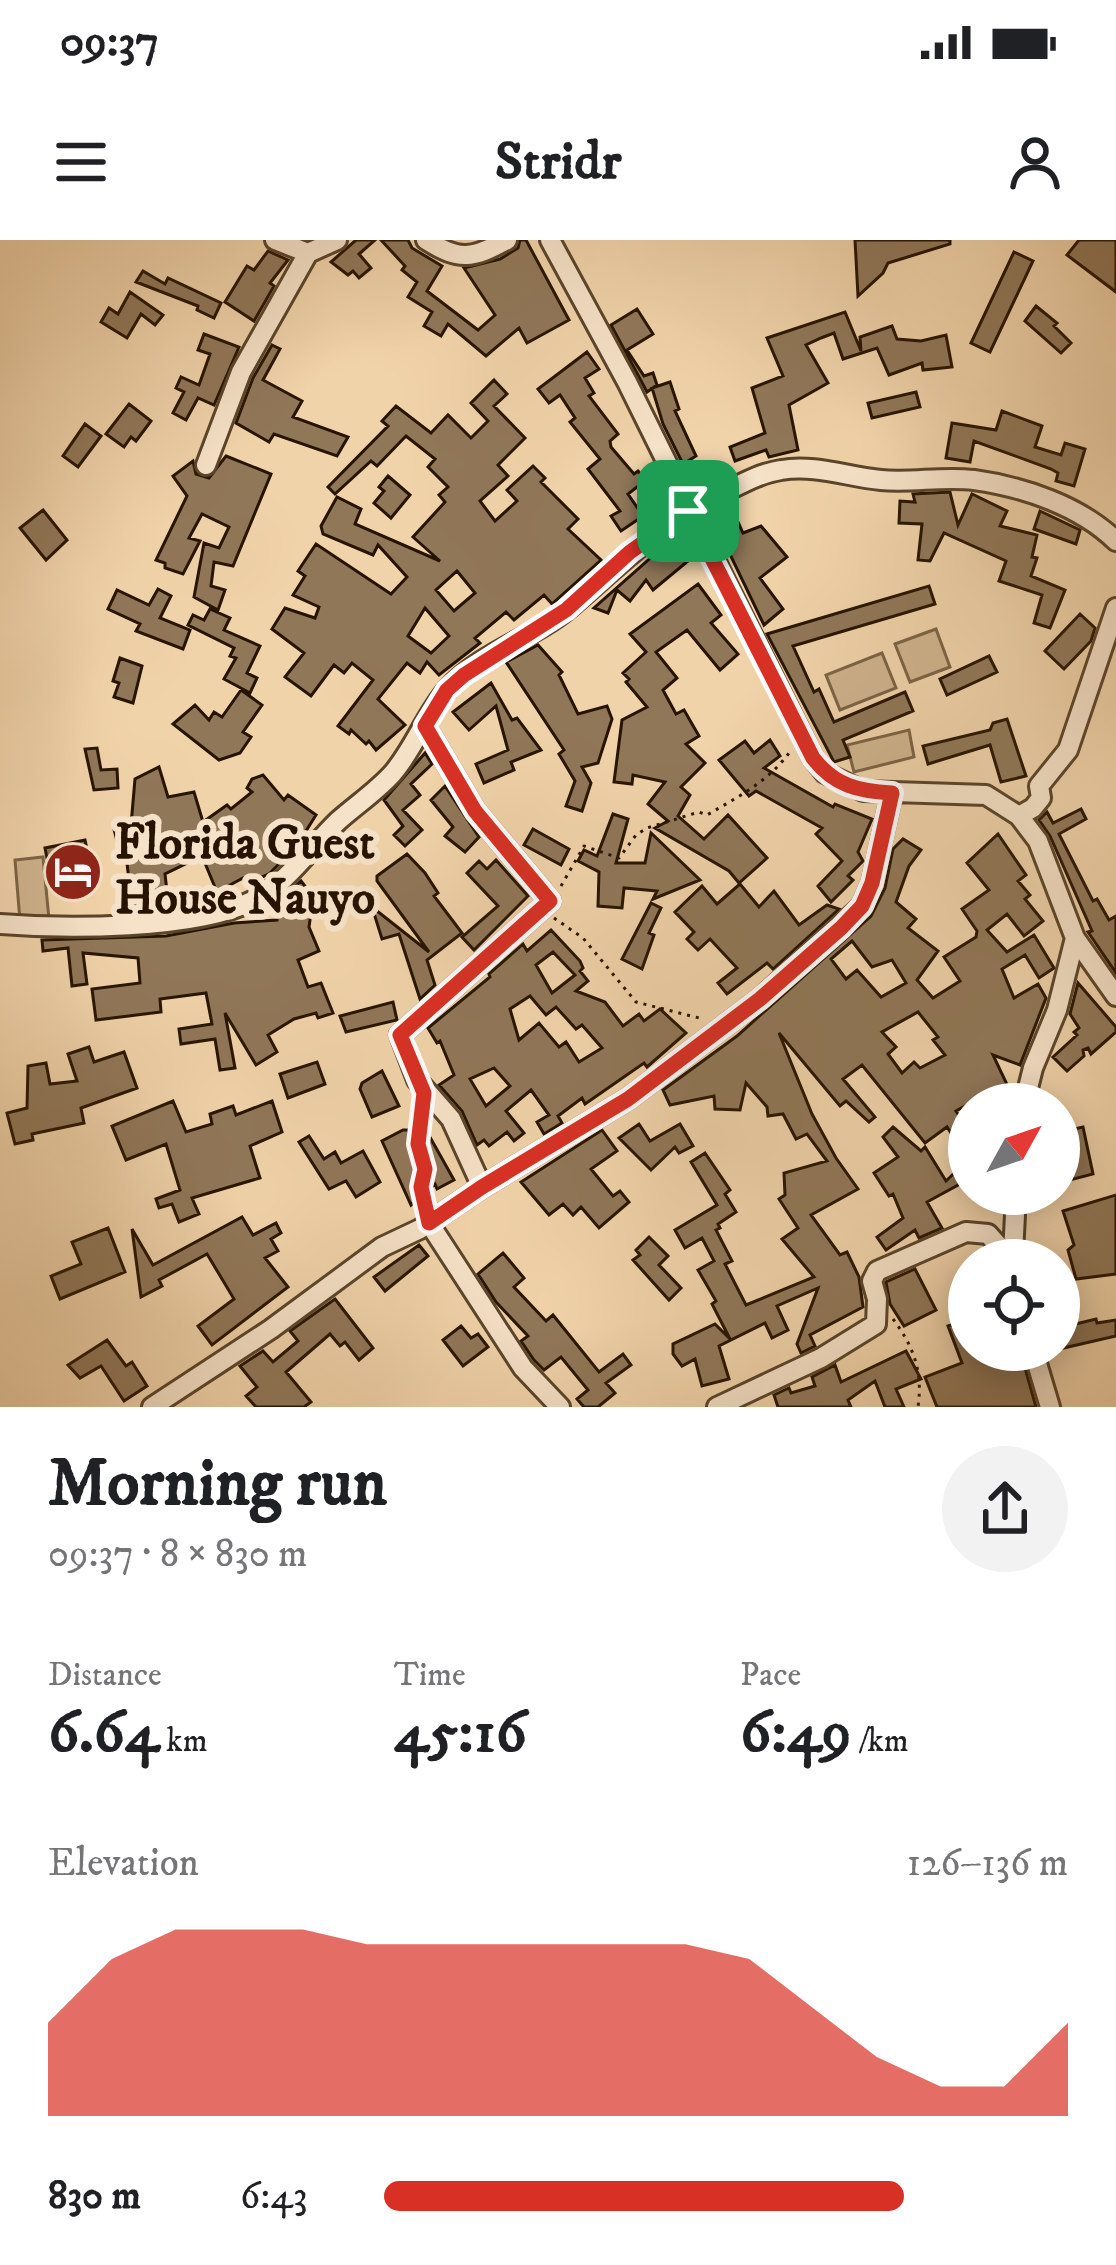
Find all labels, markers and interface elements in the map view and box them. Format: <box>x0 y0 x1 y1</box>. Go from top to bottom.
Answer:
text: 09:37 <box>60 14 159 70</box>
icon: menu <box>48 129 114 195</box>
text: Stridr <box>495 129 621 196</box>
icon: person <box>1002 129 1068 195</box>
pin <box>637 460 739 562</box>
icon: arrive <box>655 478 721 544</box>
place label: Florida Guest House Nauyo <box>115 814 375 929</box>
hotel icon: Florida Guest House Nauyo <box>42 841 104 903</box>
north arrow <box>948 1083 1080 1215</box>
map controls <box>948 1083 1080 1371</box>
button: locate <box>948 1239 1080 1371</box>
text: Morning run <box>48 1444 387 1526</box>
button: share <box>942 1446 1068 1572</box>
text: 09:37 · 8 × 830 m <box>48 1530 307 1579</box>
text: Distance <box>48 1655 162 1696</box>
text: Time <box>394 1655 466 1696</box>
text: Pace <box>740 1655 801 1696</box>
text: 6.64 <box>48 1696 159 1771</box>
text: 45:16 <box>394 1696 527 1771</box>
text: 6:49 <box>740 1696 851 1771</box>
text: km <box>159 1721 207 1762</box>
text: /km <box>851 1721 909 1762</box>
text: Elevation <box>48 1839 199 1888</box>
text: 126–136 m <box>907 1839 1068 1888</box>
text: 830 m <box>48 2172 141 2221</box>
text: 6:43 <box>240 2172 307 2221</box>

